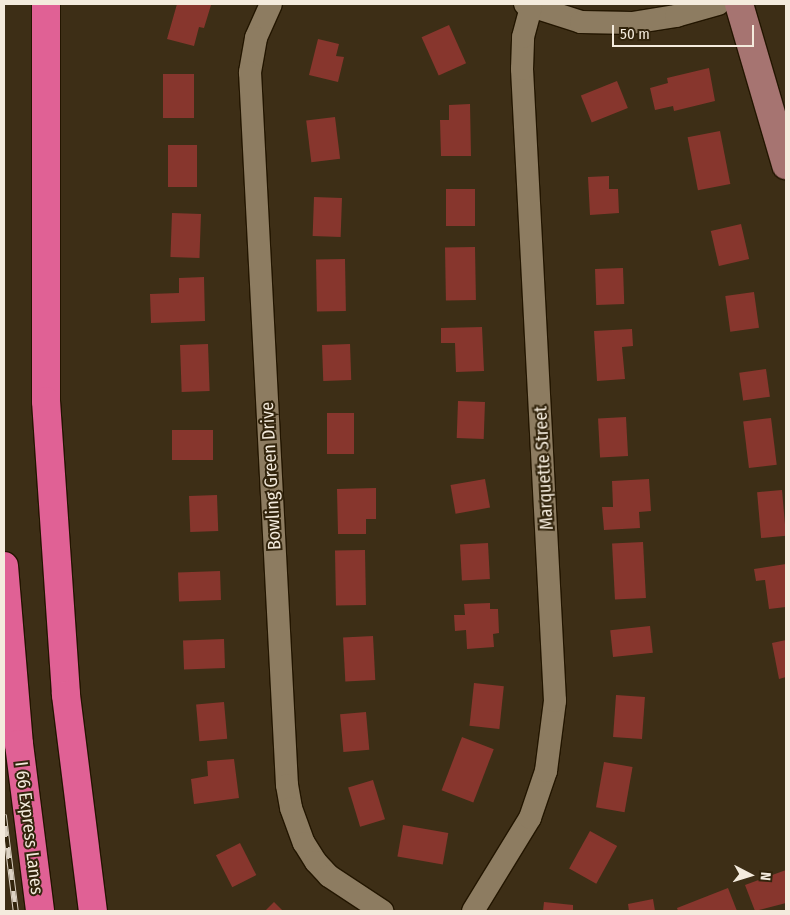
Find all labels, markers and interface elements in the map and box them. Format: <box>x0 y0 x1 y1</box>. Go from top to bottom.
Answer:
scale bar <box>615 15 758 47</box>
text: 50 m <box>620 25 650 43</box>
street label: Bowling Green Drive <box>256 401 286 551</box>
street label: Marquette Street <box>530 405 558 531</box>
street label: I 66 Express Lanes <box>10 760 48 896</box>
north arrow <box>725 850 775 900</box>
text: N <box>757 871 774 881</box>

